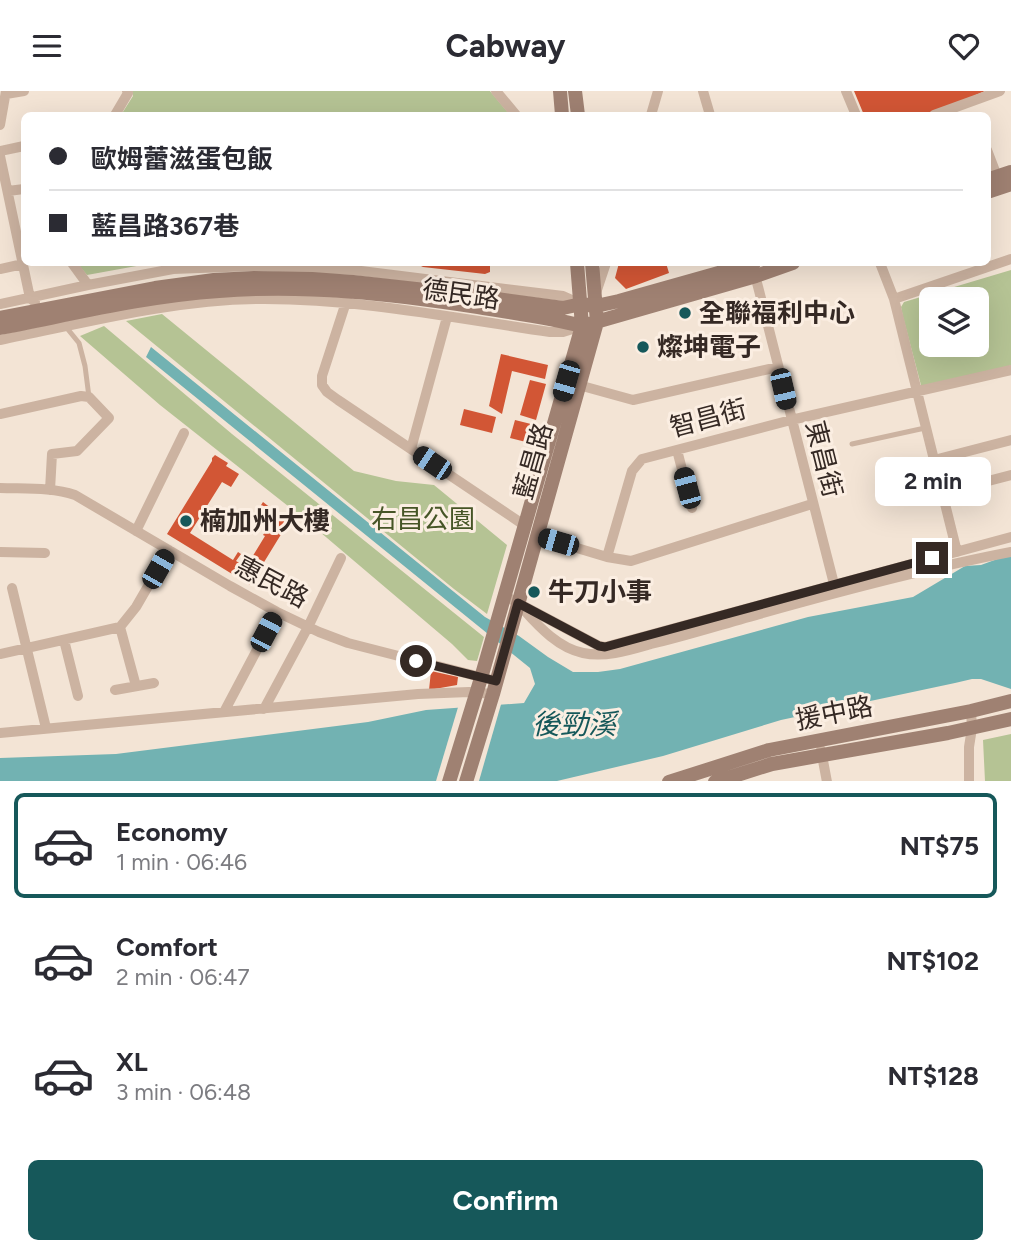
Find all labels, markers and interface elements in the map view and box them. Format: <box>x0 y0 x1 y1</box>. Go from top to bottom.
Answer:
icon: menu <box>28 27 66 65</box>
text: Cabway <box>446 27 565 65</box>
icon: heart <box>945 27 983 65</box>
text: 歐姆蕾滋蛋包飯 <box>91 143 273 175</box>
text: 藍昌路367巷 <box>91 210 239 242</box>
street label: 德民路 <box>420 273 502 315</box>
map controls <box>919 287 989 357</box>
button: layers <box>919 287 989 357</box>
place label: 全聯福利中心 <box>699 297 855 329</box>
marker: 全聯福利中心 <box>677 305 693 321</box>
place label: 燦坤電子 <box>657 331 761 363</box>
marker: 燦坤電子 <box>635 339 651 355</box>
car <box>551 358 582 404</box>
car <box>769 366 798 412</box>
street label: 智昌街 <box>666 392 750 444</box>
street label: 東昌街 <box>799 417 849 501</box>
street label: 藍昌路 <box>507 419 559 503</box>
car <box>409 443 456 483</box>
callout: 2 min <box>874 456 990 505</box>
car <box>672 465 703 511</box>
text: 2 min <box>904 467 962 495</box>
park label: 右昌公園 <box>371 503 475 535</box>
place label: 楠加州大樓 <box>200 505 330 537</box>
marker: 楠加州大樓 <box>178 513 194 529</box>
car <box>535 526 582 558</box>
route end <box>916 542 948 574</box>
car <box>139 546 178 592</box>
street label: 惠民路 <box>230 550 314 614</box>
place label: 牛刀小事 <box>548 576 652 608</box>
marker: 牛刀小事 <box>526 584 542 600</box>
car <box>247 609 286 655</box>
route start <box>400 645 432 677</box>
street label: 援中路 <box>793 690 875 736</box>
water label: 後勁溪 <box>532 707 620 741</box>
icon: car <box>32 814 95 877</box>
text: Economy <box>116 816 228 848</box>
text: NT$75 <box>900 830 979 862</box>
text: 1 min · 06:46 <box>116 848 247 876</box>
icon: car <box>32 929 95 992</box>
text: Comfort <box>116 931 218 963</box>
text: NT$102 <box>886 945 979 977</box>
text: 2 min · 06:47 <box>116 963 250 991</box>
icon: car <box>32 1044 95 1107</box>
text: XL <box>116 1046 148 1078</box>
text: NT$128 <box>887 1060 979 1092</box>
text: 3 min · 06:48 <box>116 1078 251 1106</box>
button: Confirm <box>28 1160 983 1240</box>

